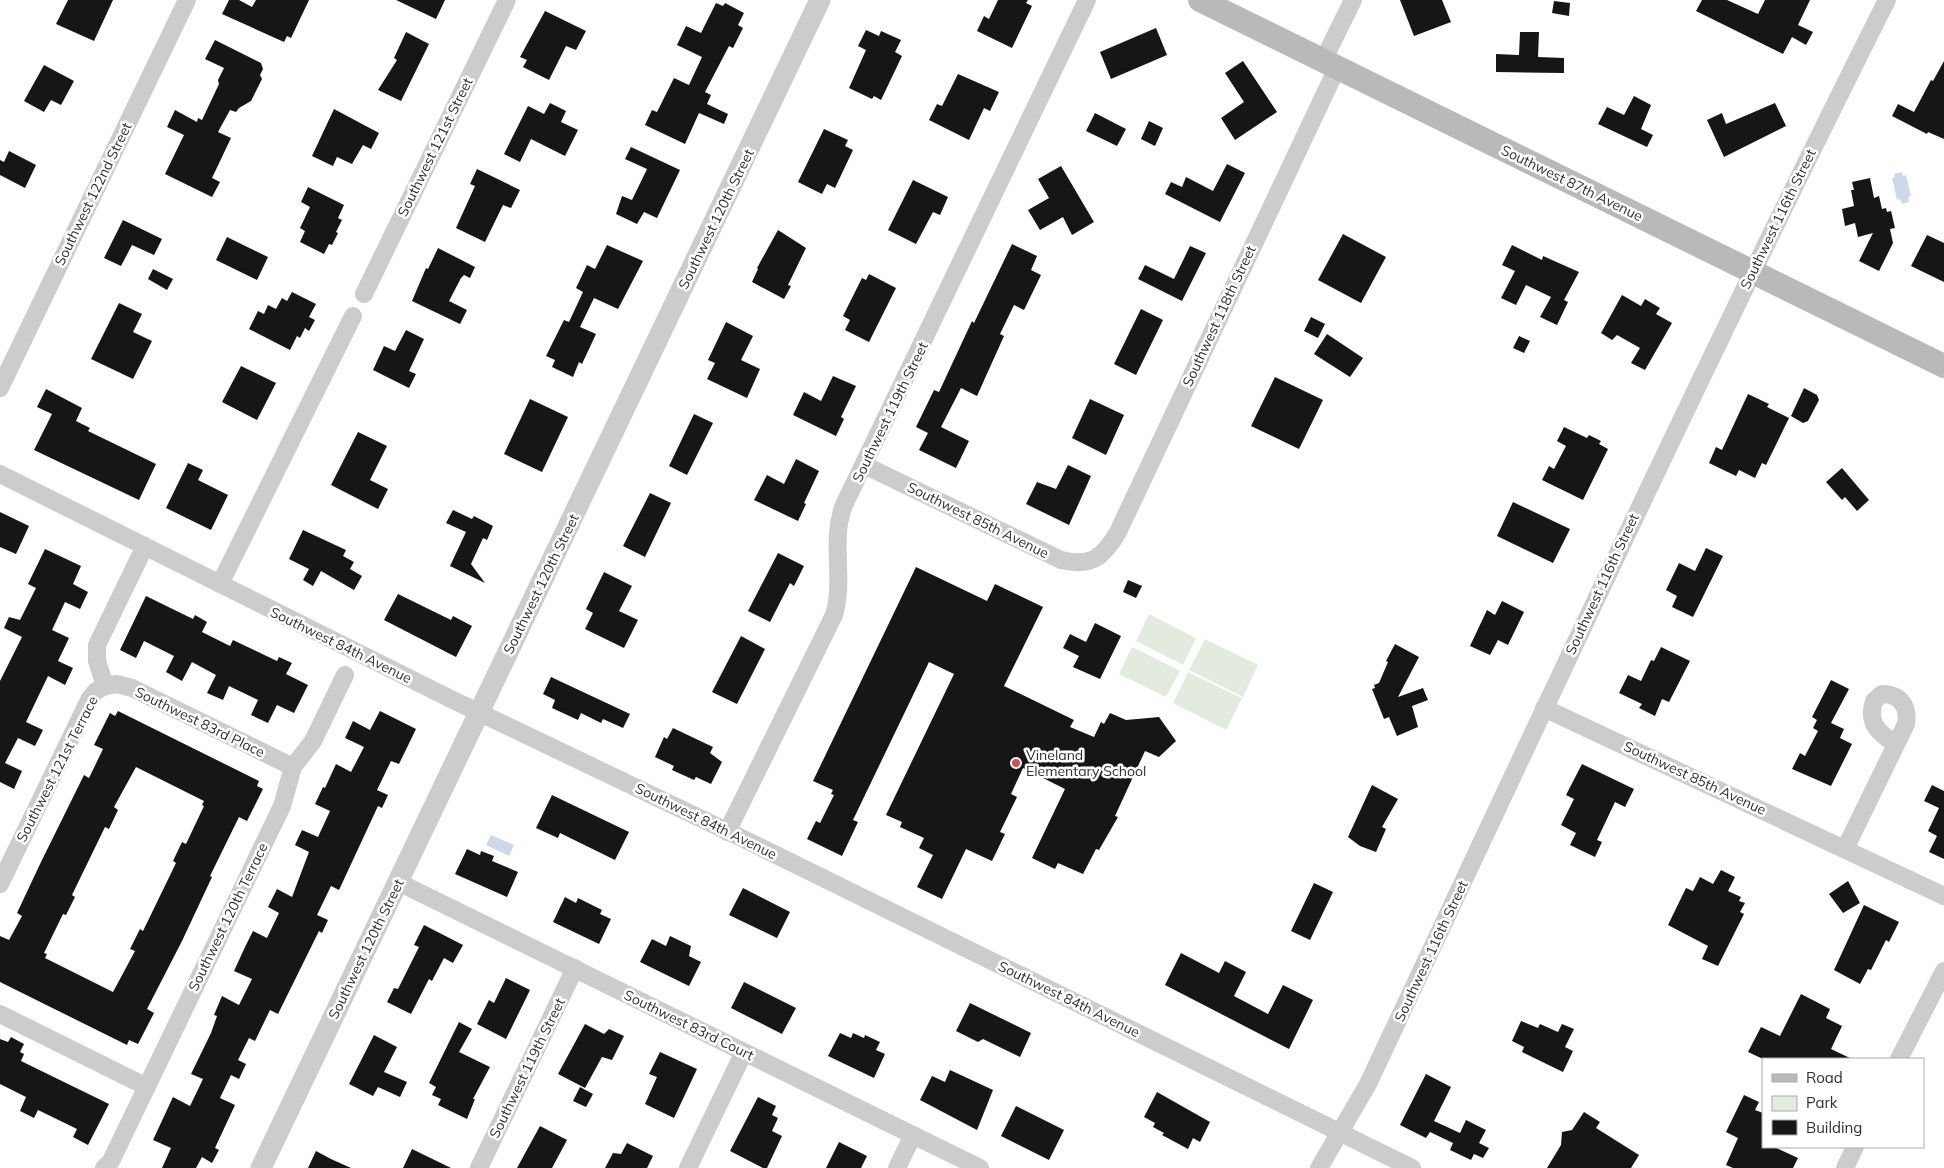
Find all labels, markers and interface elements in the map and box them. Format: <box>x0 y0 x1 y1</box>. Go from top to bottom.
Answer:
street label: Southwest 121st Street <box>394 75 477 219</box>
street label: Southwest 122nd Street <box>50 119 136 269</box>
street label: Southwest 87th Avenue <box>1498 141 1646 225</box>
street label: Southwest 120th Street <box>674 146 758 292</box>
street label: Southwest 116th Street <box>1736 146 1820 292</box>
street label: Southwest 118th Street <box>1178 242 1260 389</box>
street label: Southwest 119th Street <box>848 339 932 485</box>
street label: Southwest 85th Avenue <box>904 478 1052 562</box>
street label: Southwest 116th Street <box>1561 510 1643 657</box>
street label: Southwest 120th Street <box>499 511 583 657</box>
street label: Southwest 84th Avenue <box>267 603 415 687</box>
street label: Southwest 83rd Place <box>132 683 268 761</box>
street label: Southwest 121st Terrace <box>12 693 102 845</box>
street label: Southwest 85th Avenue <box>1621 737 1769 819</box>
place label: Vineland Elementary School <box>1026 746 1146 780</box>
marker: Vineland Elementary School <box>1010 757 1022 769</box>
street label: Southwest 84th Avenue <box>632 779 780 863</box>
street label: Southwest 120th Terrace <box>184 840 272 994</box>
street label: Southwest 120th Street <box>324 876 408 1022</box>
street label: Southwest 116th Street <box>1390 877 1472 1024</box>
street label: Southwest 84th Avenue <box>995 957 1143 1041</box>
street label: Southwest 83rd Court <box>621 986 757 1064</box>
street label: Southwest 119th Street <box>485 995 569 1141</box>
legend <box>1762 1058 1924 1148</box>
text: Road <box>1806 1068 1843 1087</box>
text: Park <box>1806 1093 1838 1112</box>
text: Building <box>1806 1118 1862 1137</box>

